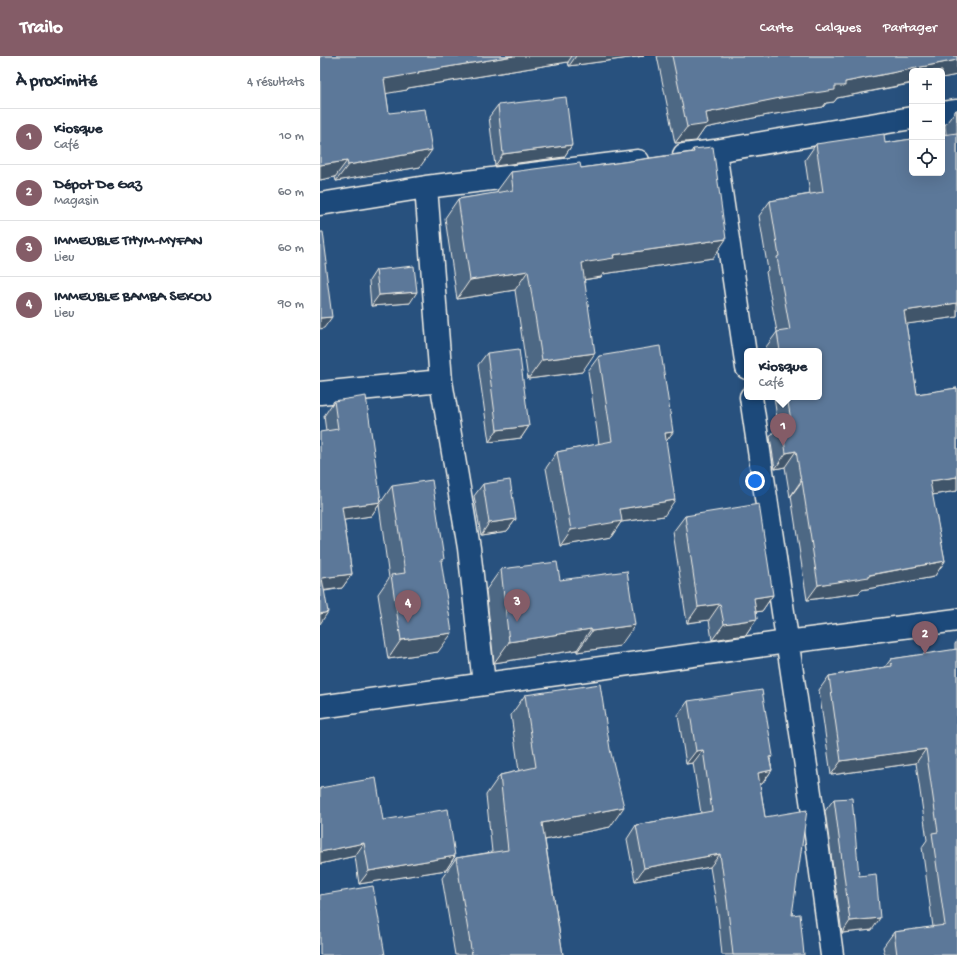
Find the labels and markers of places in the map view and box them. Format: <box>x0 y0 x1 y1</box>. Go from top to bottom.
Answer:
pin: 1 <box>770 413 796 446</box>
pin: 3 <box>504 589 530 622</box>
pin: 4 <box>395 590 421 623</box>
pin: 2 <box>912 621 938 654</box>

